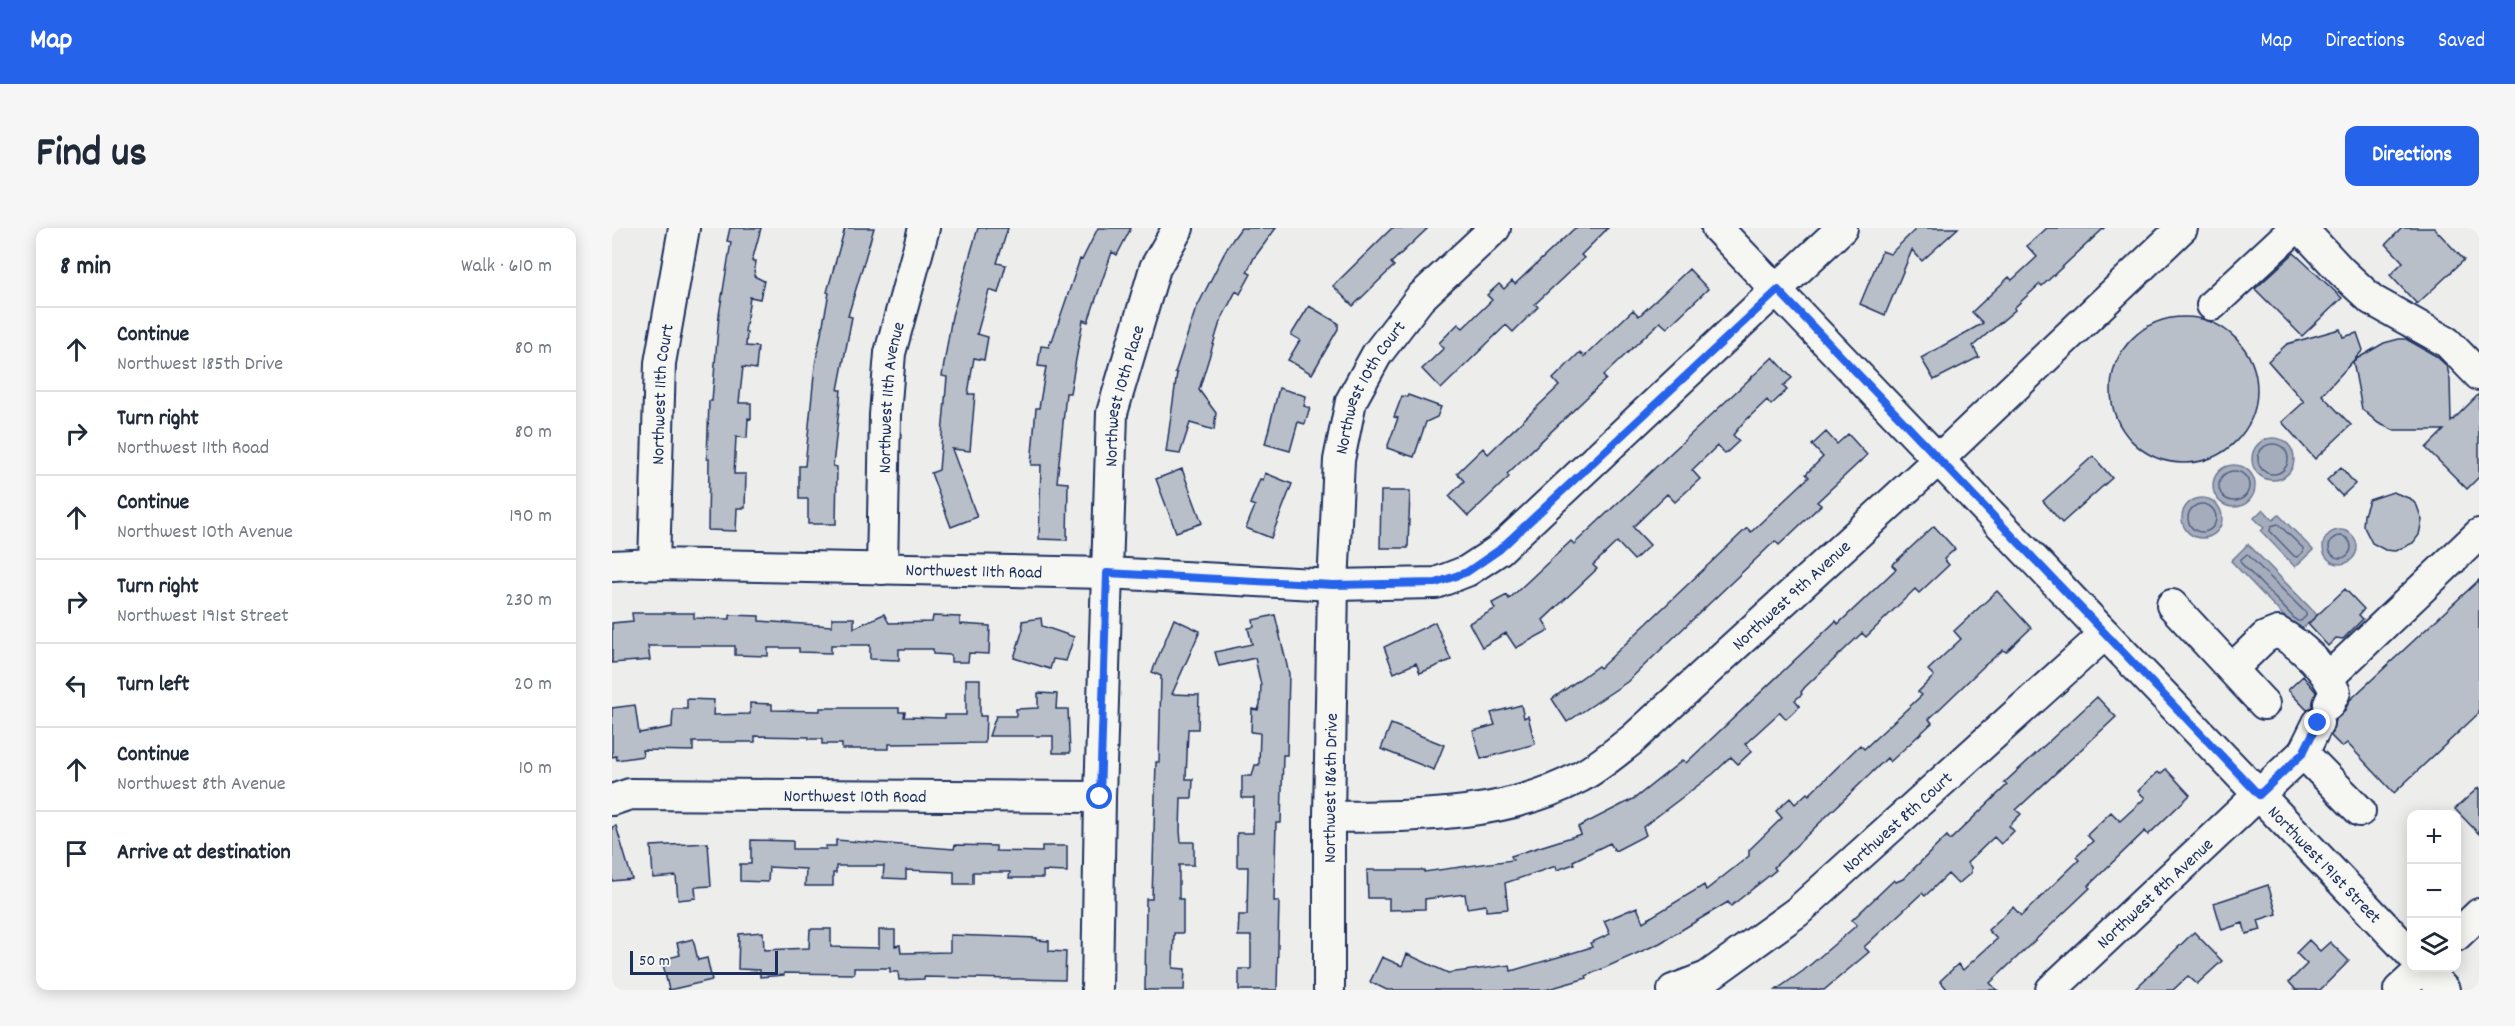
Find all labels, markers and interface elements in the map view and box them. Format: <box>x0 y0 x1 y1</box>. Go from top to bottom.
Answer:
text: Map <box>30 22 72 62</box>
text: Map <box>2261 27 2292 57</box>
text: Directions <box>2325 27 2405 57</box>
text: Saved <box>2438 27 2485 57</box>
text: Find us <box>36 126 147 186</box>
button: Directions <box>2345 126 2479 186</box>
text: 8 min <box>60 249 111 286</box>
text: Walk · 610 m <box>461 253 552 281</box>
street label: Northwest 10th Court <box>1330 316 1413 457</box>
street label: Northwest 11th Avenue <box>874 319 913 474</box>
text: Continue <box>117 320 189 351</box>
street label: Northwest 11th Court <box>647 322 682 465</box>
street label: Northwest 10th Place <box>1100 322 1152 467</box>
icon: ahead <box>60 333 93 366</box>
text: 80 m <box>515 335 552 363</box>
text: Northwest 185th Drive <box>117 351 283 379</box>
text: Turn right <box>117 404 199 435</box>
icon: right <box>60 417 93 450</box>
text: 80 m <box>515 419 552 447</box>
text: Northwest 11th Road <box>117 435 269 463</box>
text: Continue <box>117 488 189 519</box>
icon: ahead <box>60 501 93 534</box>
text: 190 m <box>509 503 552 531</box>
text: Northwest 10th Avenue <box>117 519 293 547</box>
street label: Northwest 9th Avenue <box>1728 536 1857 657</box>
street label: Northwest 11th Road <box>905 559 1043 587</box>
text: Turn right <box>117 572 199 603</box>
icon: right <box>60 585 93 618</box>
text: 230 m <box>505 587 552 615</box>
text: Northwest 191st Street <box>117 603 289 631</box>
icon: left <box>60 669 93 702</box>
text: Turn left <box>117 670 189 701</box>
text: 20 m <box>514 671 552 699</box>
route end <box>2304 709 2330 735</box>
street label: Northwest 186th Drive <box>1319 713 1346 863</box>
text: Continue <box>117 740 189 771</box>
icon: ahead <box>60 753 93 786</box>
text: 10 m <box>518 755 552 783</box>
street label: Northwest 8th Court <box>1838 767 1959 880</box>
text: Northwest 8th Avenue <box>117 771 286 799</box>
route start <box>1086 783 1112 809</box>
street label: Northwest 10th Road <box>783 785 927 811</box>
street label: Northwest 191st Street <box>2261 801 2386 931</box>
map controls <box>2407 810 2461 972</box>
button: + <box>2407 810 2461 864</box>
street label: Northwest 8th Avenue <box>2092 833 2220 956</box>
icon: arrive <box>60 837 93 870</box>
text: Arrive at destination <box>117 838 291 869</box>
button: − <box>2407 864 2461 918</box>
button: layers <box>2407 918 2461 972</box>
scale bar <box>630 948 778 976</box>
text: 50 m <box>639 950 670 973</box>

